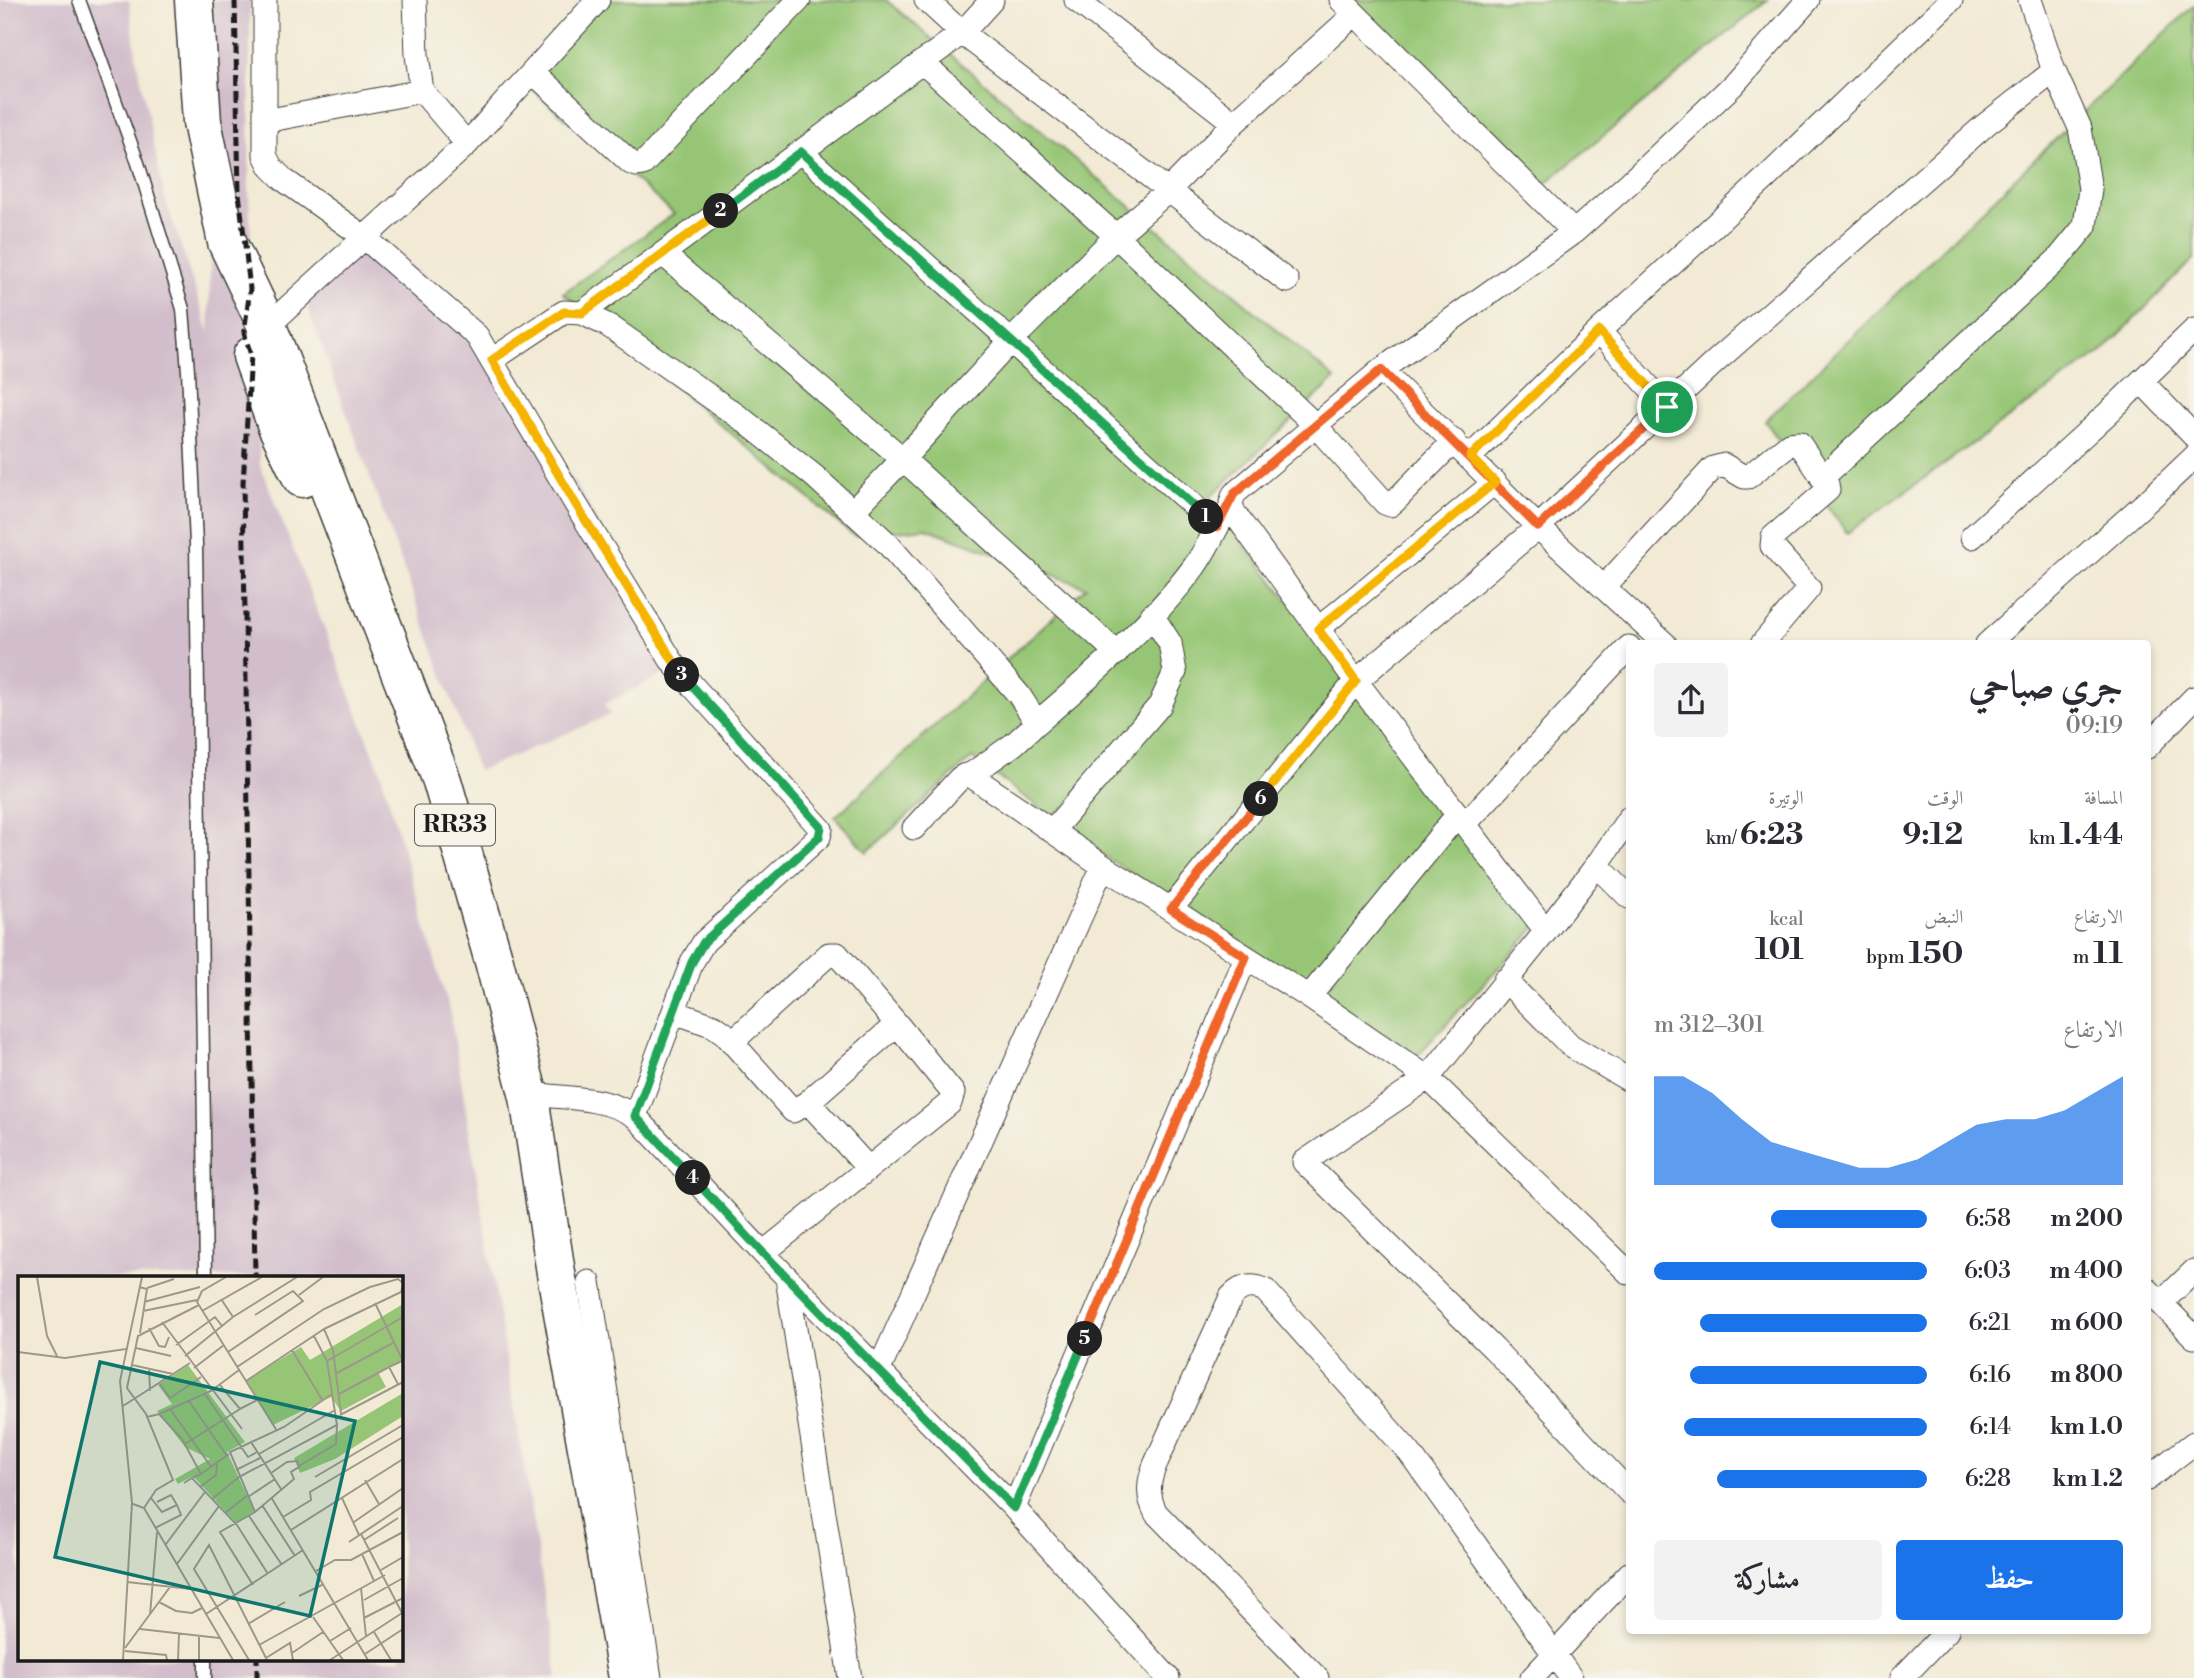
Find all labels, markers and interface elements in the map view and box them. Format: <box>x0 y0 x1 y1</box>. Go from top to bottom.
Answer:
pin: 2 <box>704 194 738 228</box>
text: 2 <box>715 198 726 222</box>
pin <box>1637 377 1697 437</box>
icon: arrive <box>1648 388 1686 426</box>
pin: 1 <box>1188 500 1224 534</box>
text: 1 <box>1201 504 1210 528</box>
pin: 3 <box>664 658 700 692</box>
text: 3 <box>676 662 687 686</box>
text: جري صباحي <box>1969 662 2123 709</box>
button: share <box>1654 663 1728 737</box>
text: 09:19 <box>2066 712 2123 740</box>
pin: 6 <box>1244 782 1278 816</box>
text: 6 <box>1255 786 1266 810</box>
text: الوتيرة <box>1769 786 1804 810</box>
text: الوقت <box>1927 786 1963 810</box>
text: المسافة <box>2084 786 2123 810</box>
road number: RR33 <box>415 804 495 846</box>
text: 6:23 <box>1740 816 1804 854</box>
text: 9:12 <box>1902 816 1963 854</box>
text: 1.44 <box>2059 816 2123 854</box>
text: /km <box>1706 826 1740 850</box>
text: km <box>2029 826 2059 850</box>
text: النبض <box>1924 905 1963 929</box>
text: الارتفاع <box>2074 905 2123 929</box>
text: kcal <box>1769 907 1804 931</box>
text: 101 <box>1755 931 1804 969</box>
text: 150 <box>1909 935 1963 973</box>
text: 11 <box>2093 935 2123 973</box>
text: bpm <box>1866 945 1909 969</box>
text: m <box>2073 945 2093 969</box>
text: 301–312 m <box>1654 1011 1764 1039</box>
text: الارتفاع <box>2063 1016 2123 1044</box>
pin: 4 <box>676 1160 710 1196</box>
text: 4 <box>686 1165 699 1189</box>
text: 6:58 <box>1965 1205 2011 1233</box>
text: 200 m <box>2051 1205 2123 1233</box>
text: 6:03 <box>1964 1257 2011 1285</box>
text: 400 m <box>2050 1257 2123 1285</box>
inset map <box>18 1276 402 1660</box>
text: 6:21 <box>1969 1309 2011 1337</box>
text: 600 m <box>2050 1309 2123 1337</box>
pin: 5 <box>1068 1322 1102 1356</box>
text: 5 <box>1079 1326 1090 1350</box>
text: 6:16 <box>1969 1361 2011 1389</box>
text: 800 m <box>2050 1361 2123 1389</box>
text: 6:14 <box>1969 1413 2011 1441</box>
text: 1.0 km <box>2050 1413 2123 1441</box>
text: 6:28 <box>1965 1465 2011 1493</box>
text: 1.2 km <box>2052 1465 2123 1493</box>
button: مشاركة <box>1654 1540 1882 1620</box>
button: حفظ <box>1896 1540 2123 1620</box>

